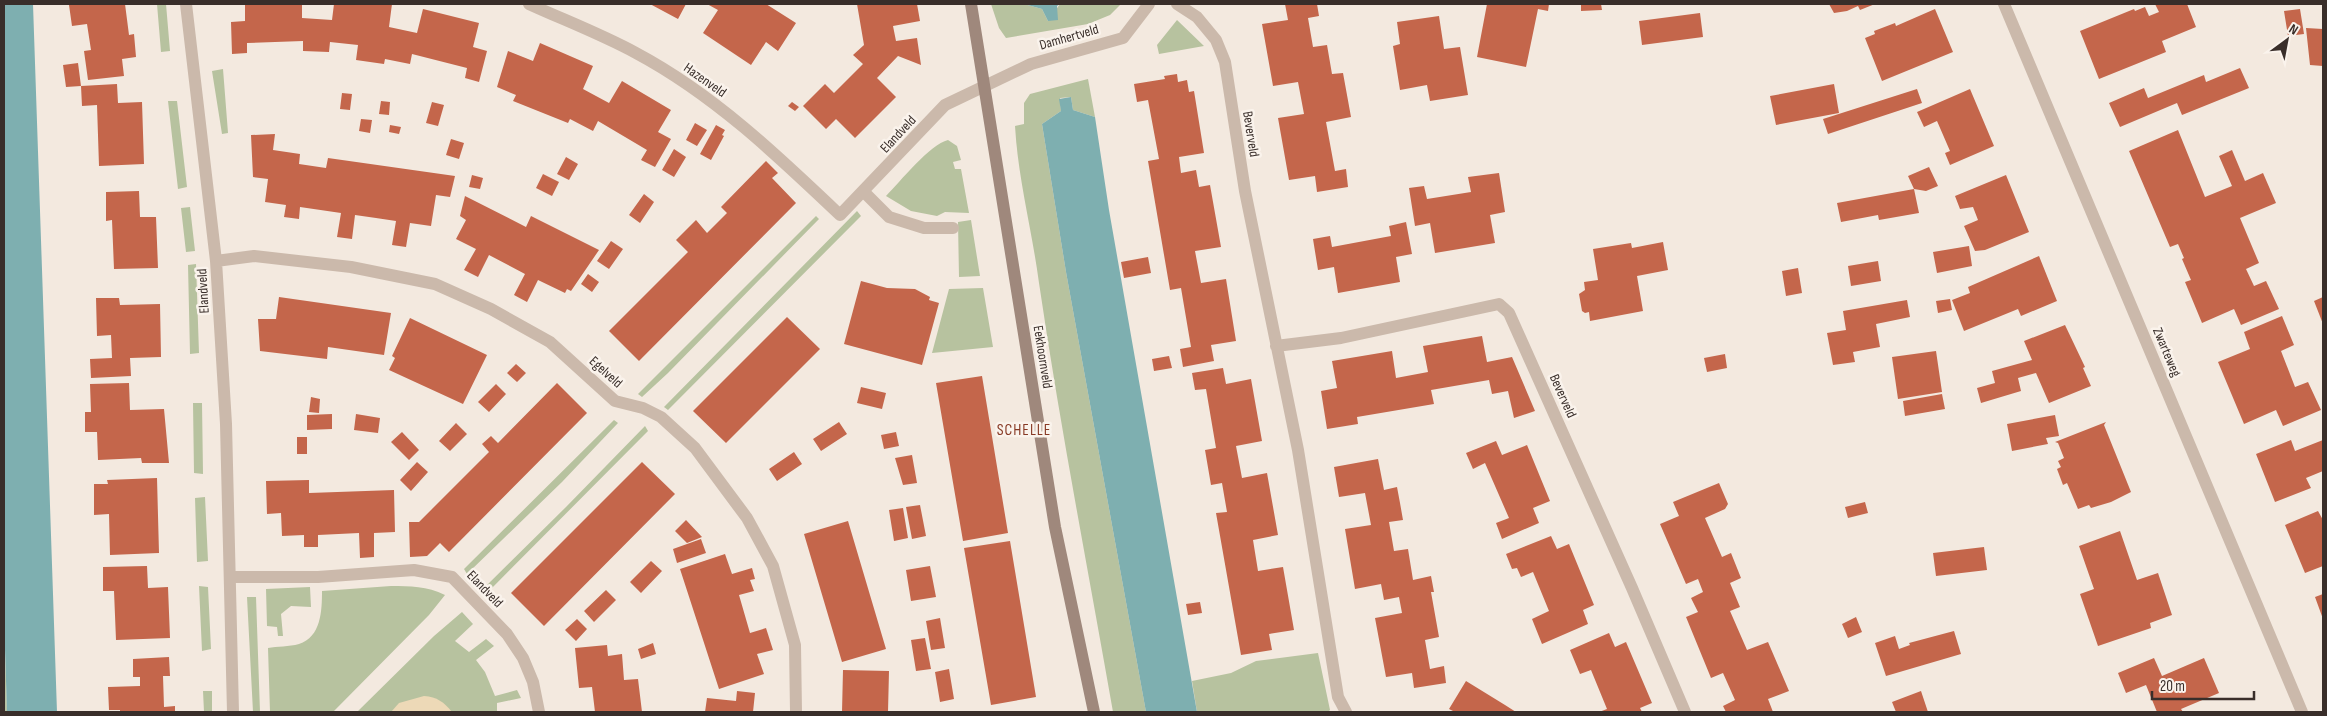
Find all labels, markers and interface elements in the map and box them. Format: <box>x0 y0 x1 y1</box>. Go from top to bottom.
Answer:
north arrow <box>2262 15 2312 65</box>
street label: Damhertveld <box>1038 20 1101 54</box>
text: N <box>2286 20 2301 39</box>
street label: Hazenveld <box>680 59 730 101</box>
street label: Beverveld <box>1239 110 1263 158</box>
street label: Elandveld <box>876 112 920 156</box>
street label: Elandveld <box>193 268 213 314</box>
street label: Eekhoornveld <box>1030 324 1056 390</box>
street label: Zwarteweg <box>2149 325 2185 379</box>
street label: Egelveld <box>586 353 626 391</box>
street label: Beverveld <box>1546 371 1580 421</box>
district label: SCHELLE <box>997 421 1051 440</box>
street label: Elandveld <box>463 567 507 611</box>
scale bar <box>2152 668 2254 700</box>
text: 20 m <box>2160 677 2185 696</box>

